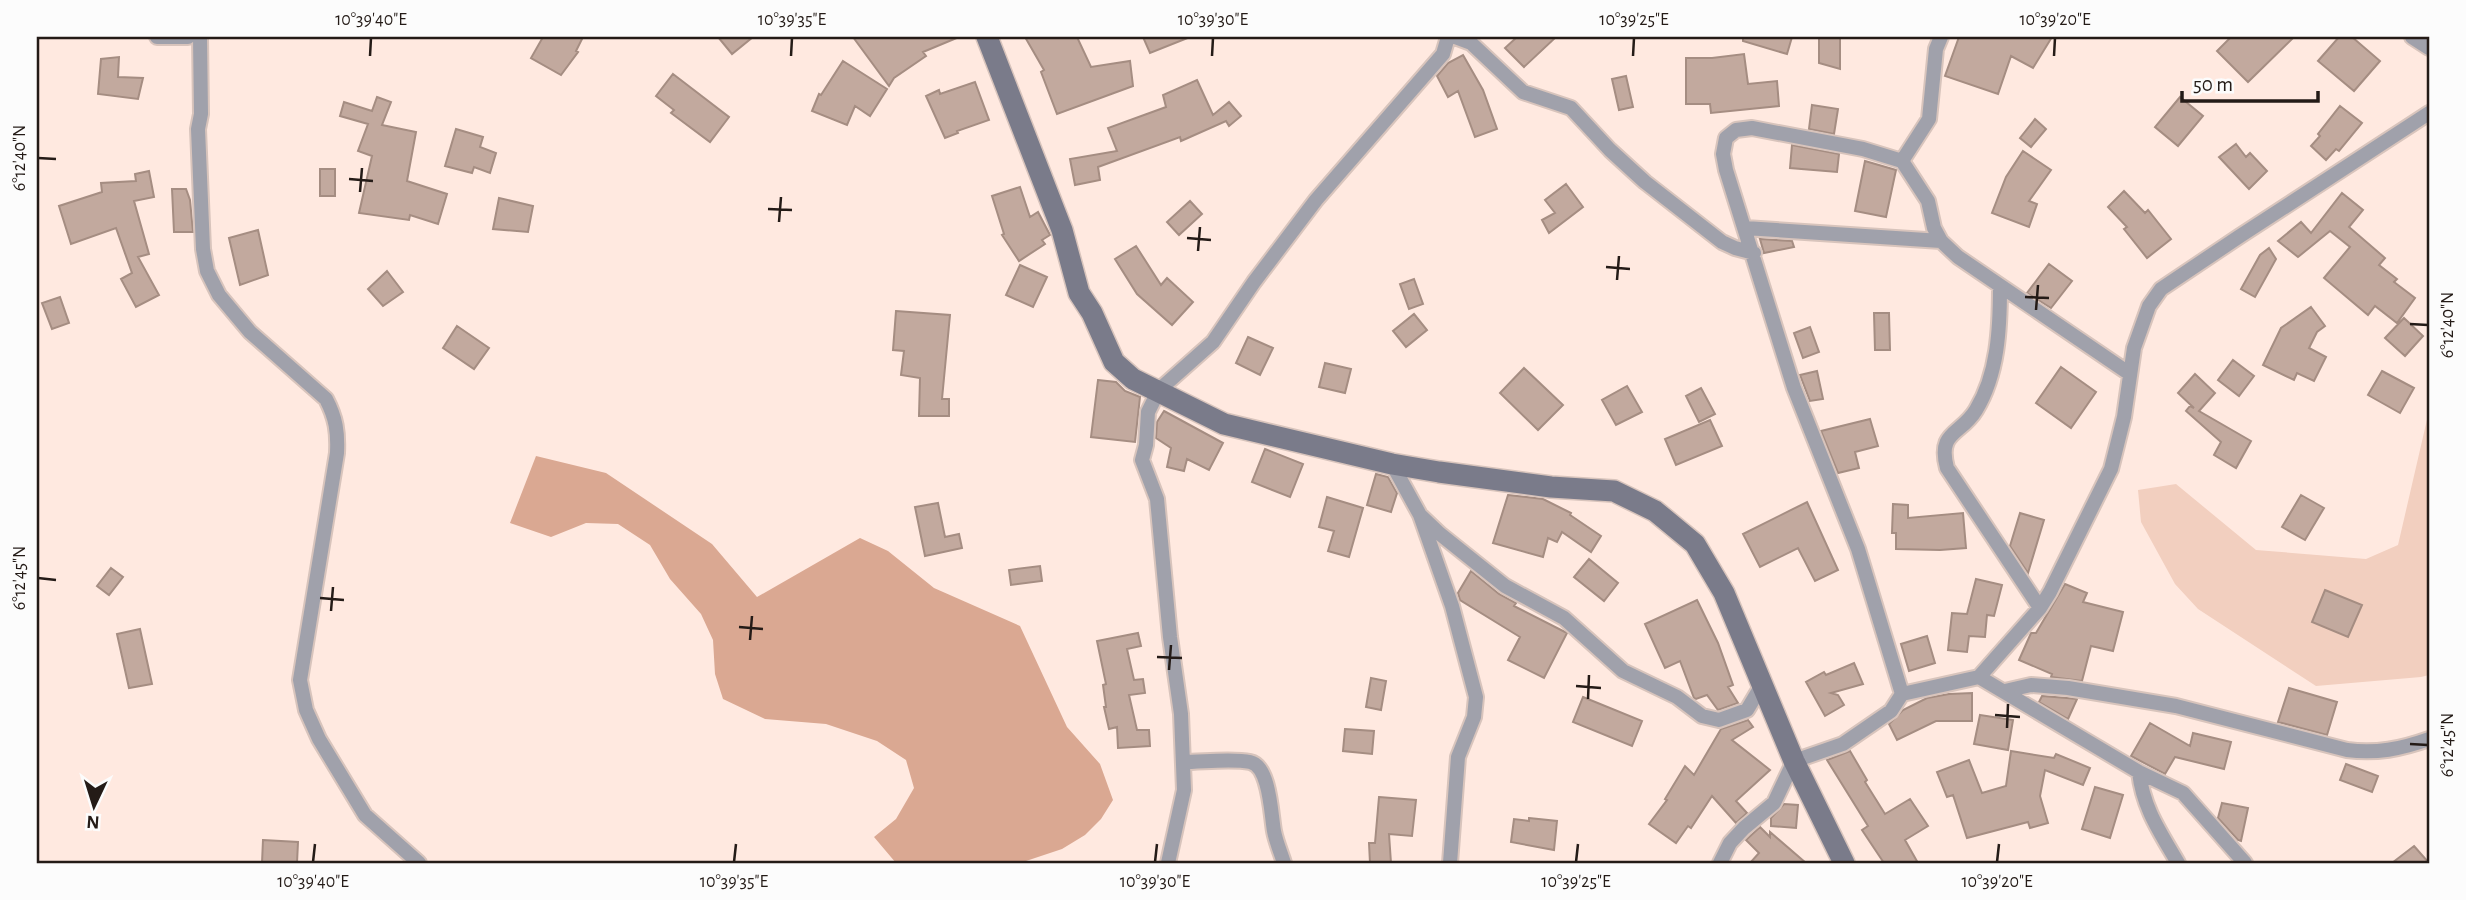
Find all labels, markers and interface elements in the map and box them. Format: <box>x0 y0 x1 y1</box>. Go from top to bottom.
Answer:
text: 10°39'40"E <box>335 11 407 29</box>
text: 10°39'35"E <box>758 11 827 29</box>
text: 10°39'30"E <box>1178 11 1249 29</box>
text: 10°39'25"E <box>1599 11 1669 29</box>
text: 10°39'20"E <box>2019 11 2091 29</box>
scale bar <box>2182 60 2319 104</box>
text: 50 m <box>2193 74 2233 95</box>
text: 6°12'40"N <box>11 125 29 191</box>
text: 6°12'40"N <box>2439 292 2457 358</box>
text: 6°12'45"N <box>11 546 29 610</box>
text: 6°12'45"N <box>2439 713 2457 777</box>
north arrow <box>60 771 130 841</box>
text: N <box>86 812 100 831</box>
text: 10°39'40"E <box>277 873 349 891</box>
text: 10°39'35"E <box>700 873 769 891</box>
text: 10°39'30"E <box>1120 873 1191 891</box>
text: 10°39'25"E <box>1541 873 1611 891</box>
text: 10°39'20"E <box>1961 873 2033 891</box>

